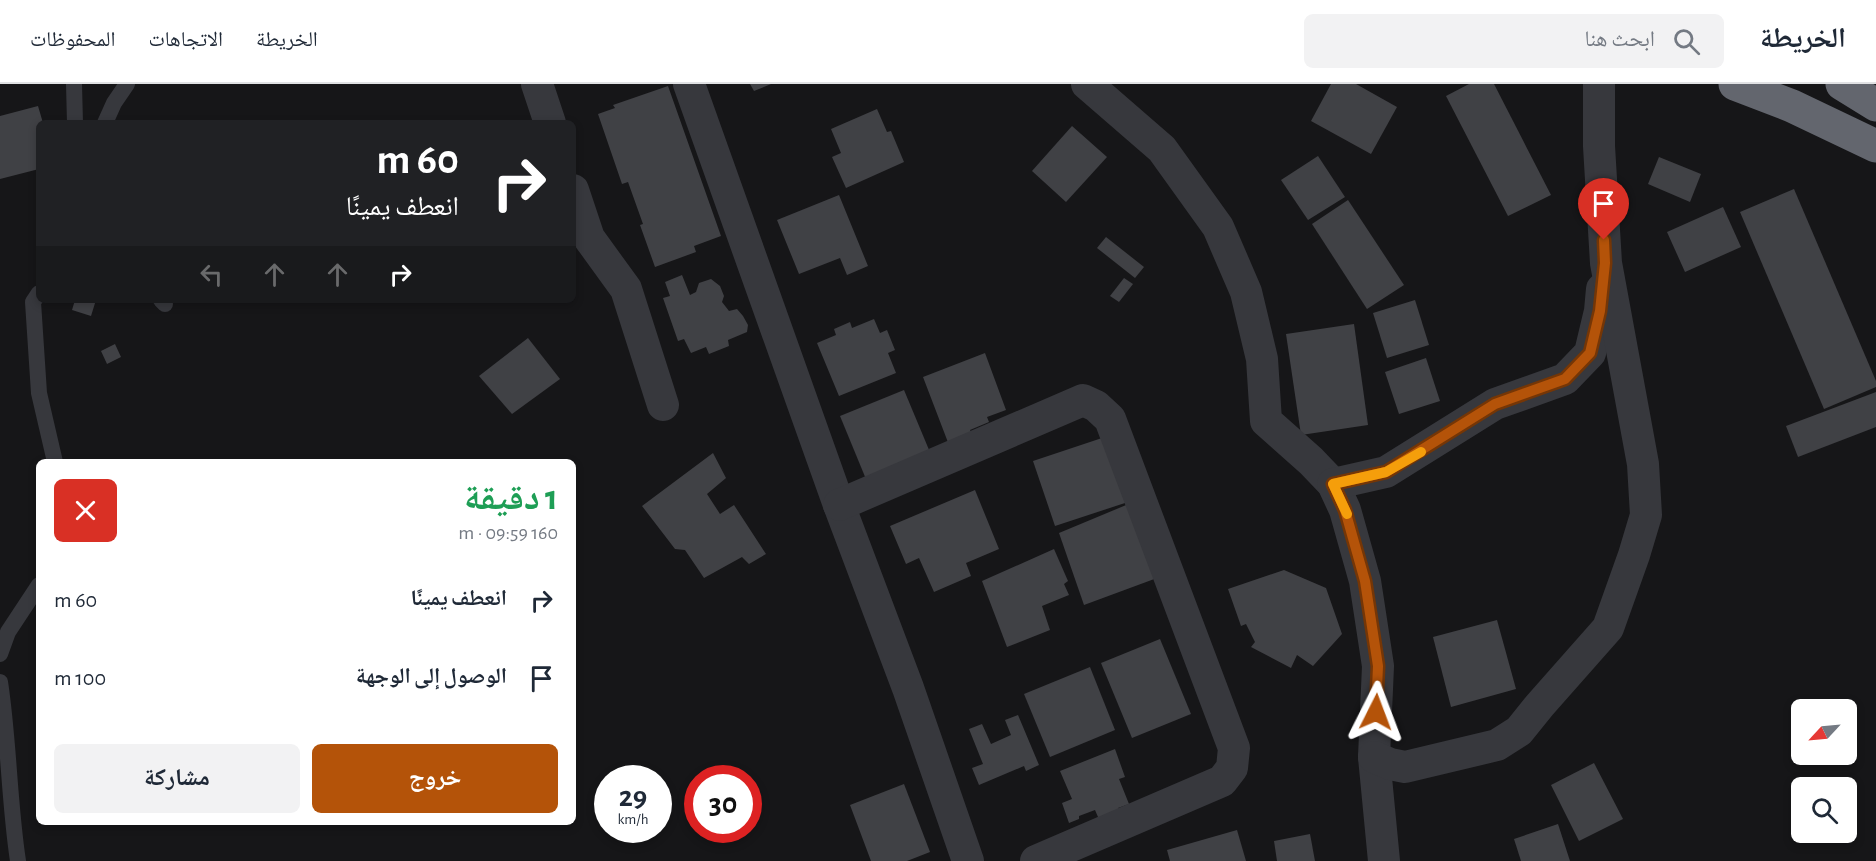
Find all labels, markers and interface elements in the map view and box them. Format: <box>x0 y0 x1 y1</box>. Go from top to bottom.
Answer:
search box <box>1304 14 1724 68</box>
icon: search <box>1670 25 1703 58</box>
text: الخريطة <box>1760 25 1846 53</box>
text: ابحث هنا <box>1584 28 1655 50</box>
text: المحفوظات <box>30 29 115 50</box>
text: الاتجاهات <box>148 29 223 50</box>
text: الخريطة <box>256 29 318 50</box>
text: 60 m <box>377 139 459 181</box>
icon: right <box>480 144 558 222</box>
pin <box>1578 178 1629 240</box>
icon: arrive <box>1587 187 1620 220</box>
text: انعطف يمينًا <box>346 193 459 220</box>
icon: left <box>195 258 228 291</box>
icon: ahead <box>258 258 291 291</box>
icon: ahead <box>321 258 354 291</box>
icon: right <box>384 258 417 291</box>
button: close <box>54 479 117 542</box>
text: 1 دقيقة <box>464 480 558 516</box>
text: 160 m · 09:59 <box>458 523 558 543</box>
icon: right <box>525 584 558 617</box>
text: انعطف يمينًا <box>410 587 507 609</box>
text: 60 m <box>54 589 97 611</box>
icon: arrive <box>525 662 558 695</box>
text: الوصول إلى الوجهة <box>356 665 507 687</box>
text: 100 m <box>54 667 106 689</box>
position arrow <box>1344 680 1408 744</box>
north arrow <box>1791 699 1857 765</box>
map controls <box>1791 699 1857 843</box>
button: مشاركة <box>54 744 300 813</box>
button: خروج <box>312 744 558 813</box>
speed limit sign: 30 <box>684 765 762 843</box>
button: search <box>1791 777 1857 843</box>
text: 29 <box>619 782 647 812</box>
text: km/h <box>618 812 648 827</box>

